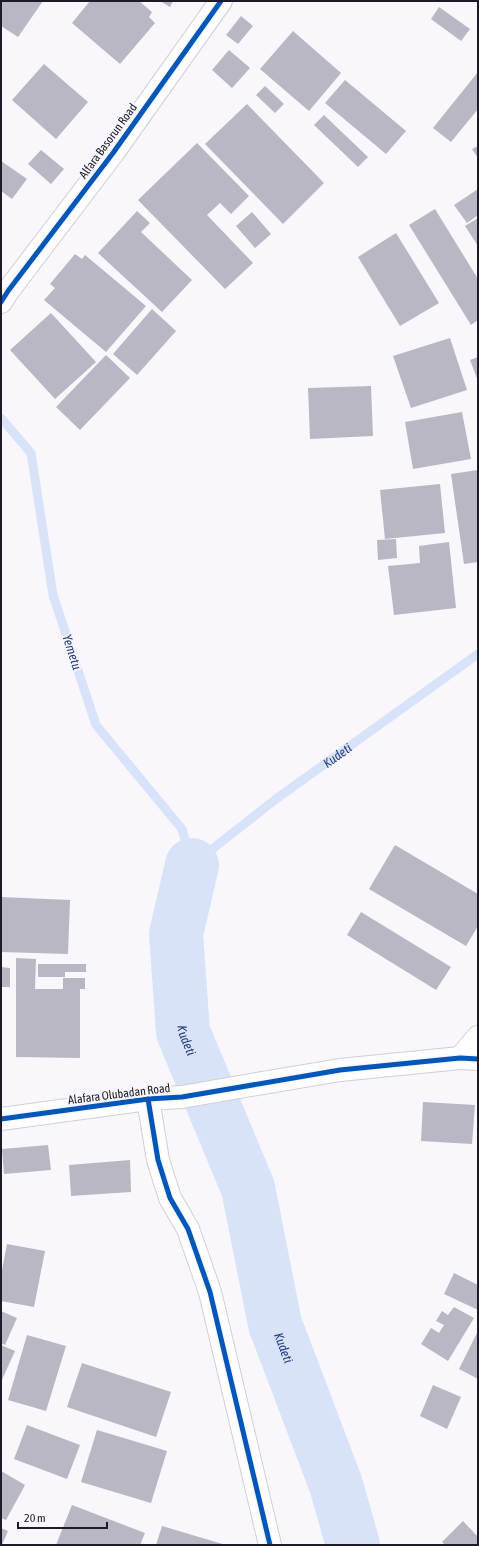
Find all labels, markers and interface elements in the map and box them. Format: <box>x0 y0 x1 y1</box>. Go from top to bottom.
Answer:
street label: Alfara Basorun Road <box>76 101 140 181</box>
water label: Yemetu <box>59 632 85 672</box>
water label: Kudeti <box>320 740 354 770</box>
water label: Kudeti <box>175 1025 199 1058</box>
street label: Alafara Olubadan Road <box>67 1081 171 1107</box>
water label: Kudeti <box>271 1330 297 1365</box>
scale bar <box>18 1504 107 1530</box>
text: 20 m <box>24 1511 46 1525</box>

